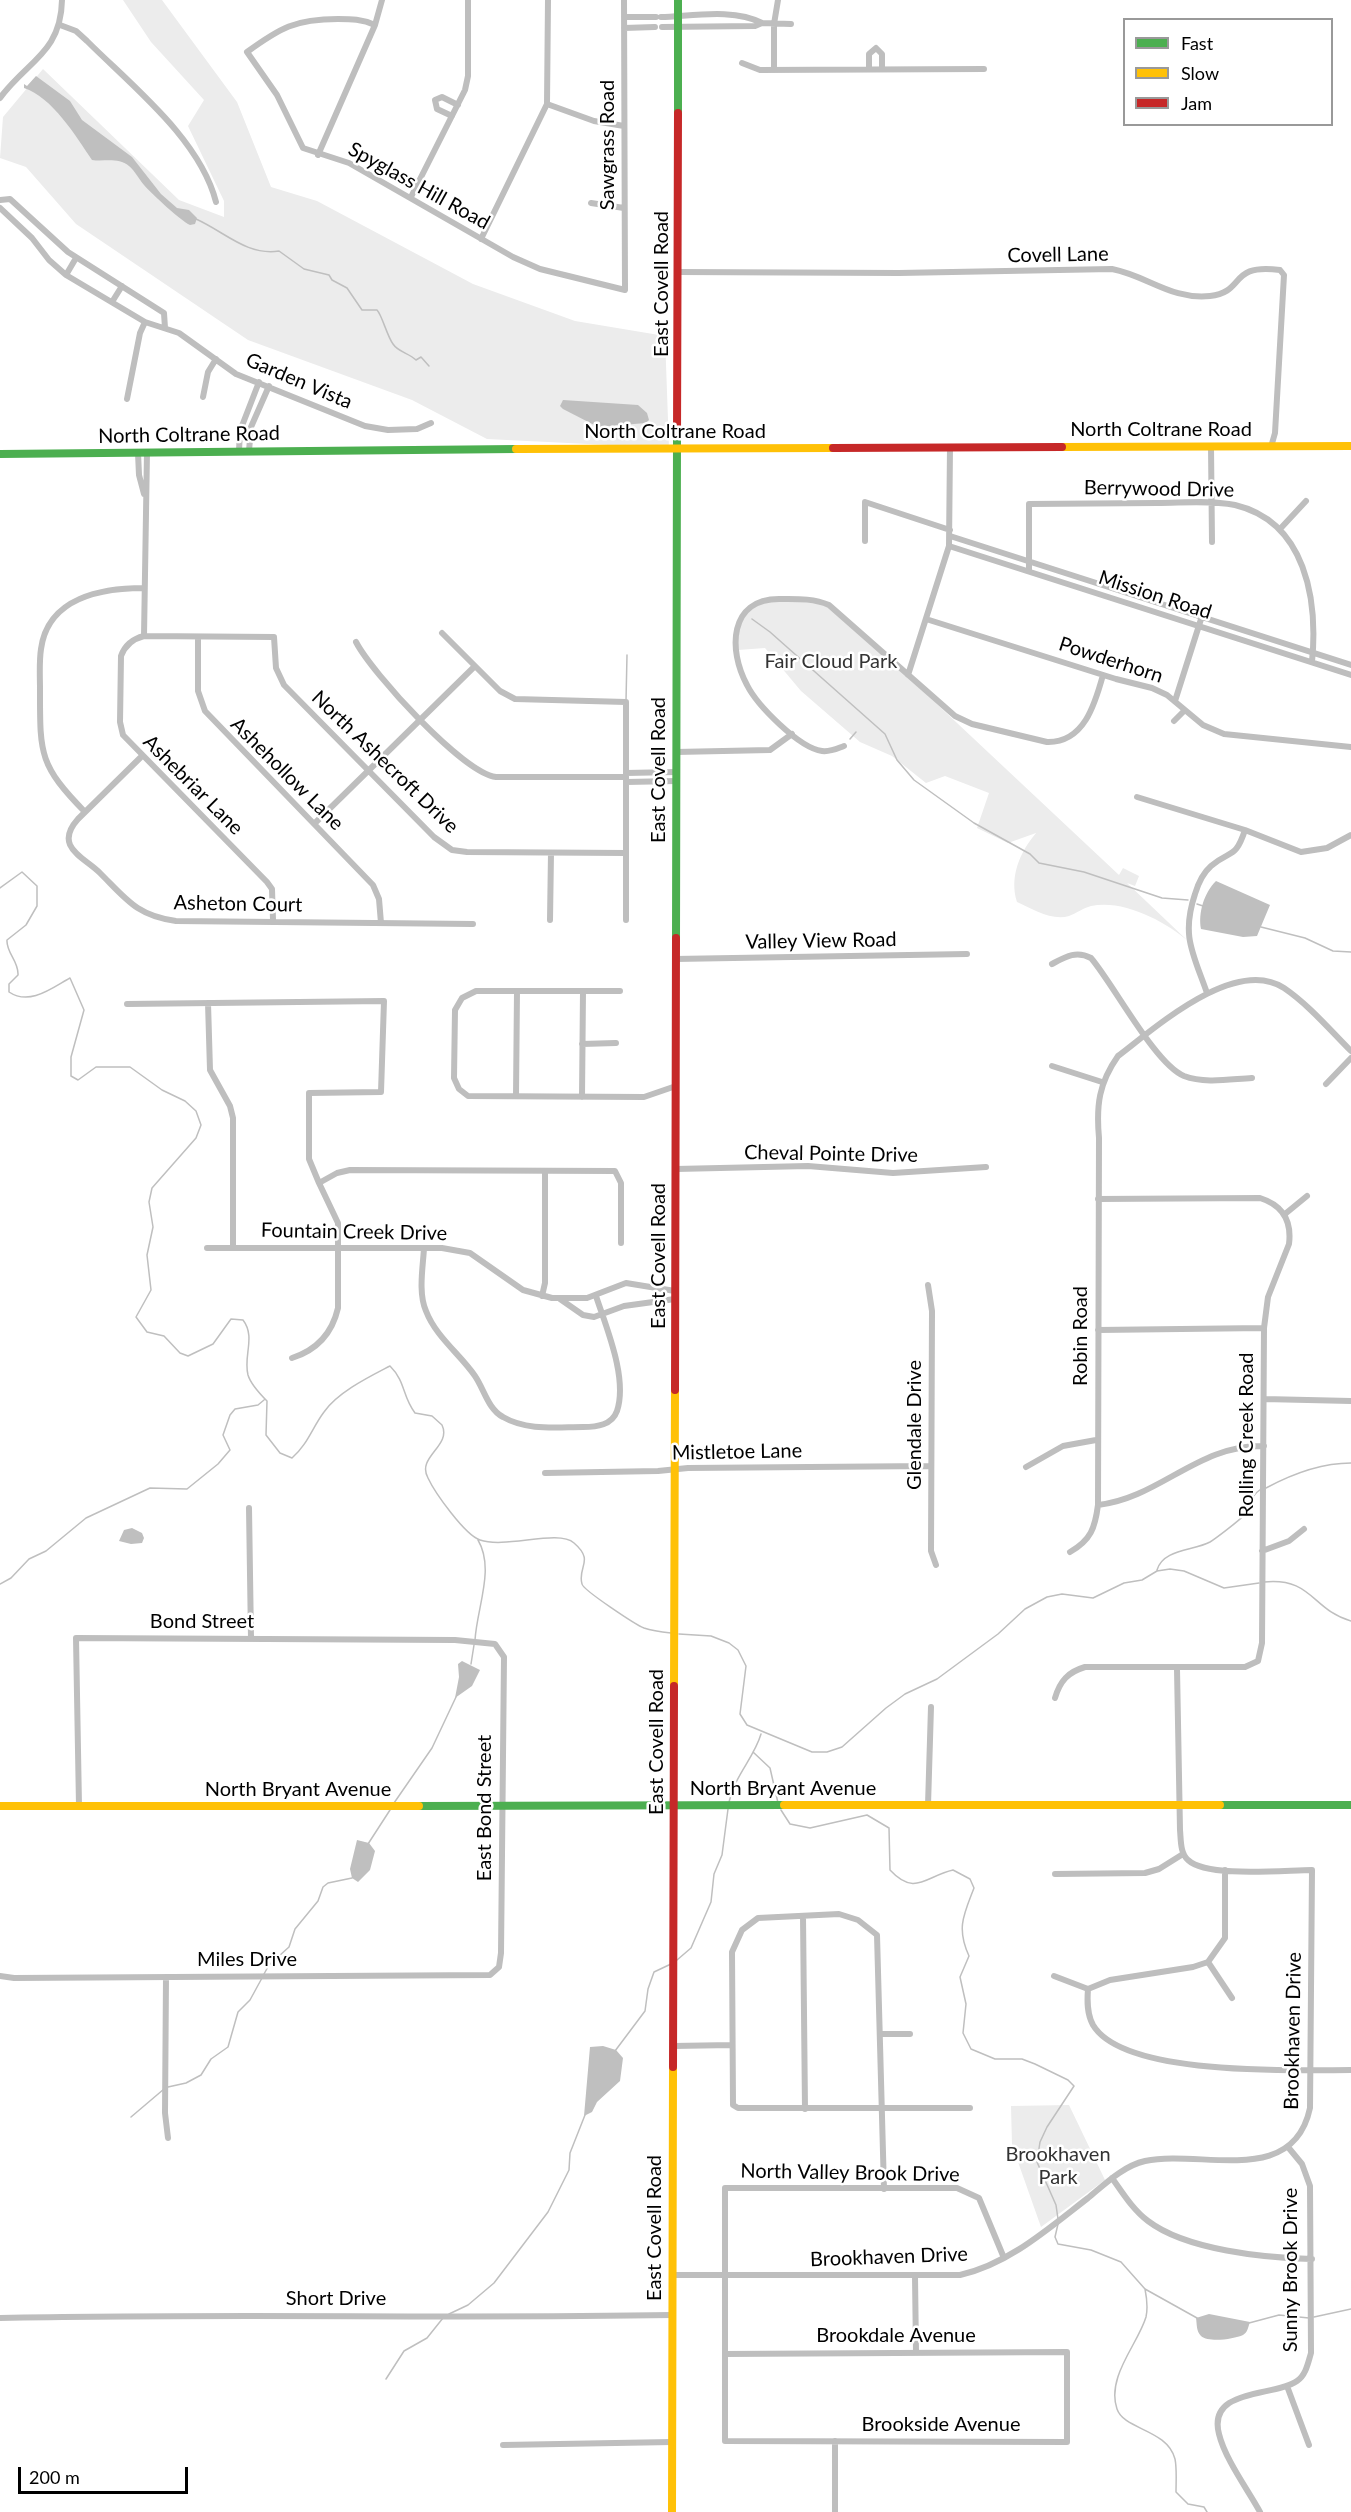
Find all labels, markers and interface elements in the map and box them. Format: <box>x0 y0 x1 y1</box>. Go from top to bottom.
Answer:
legend <box>1123 18 1333 126</box>
text: Fast <box>1181 32 1213 54</box>
text: Slow <box>1181 62 1219 84</box>
street label: Sawgrass Road <box>596 80 620 210</box>
text: Jam <box>1181 92 1212 114</box>
street label: Spyglass Hill Road <box>344 137 494 235</box>
street label: East Covell Road <box>650 211 674 357</box>
street label: Covell Lane <box>1007 242 1109 268</box>
street label: Garden Vista <box>242 348 356 414</box>
street label: North Coltrane Road <box>1070 418 1252 442</box>
street label: North Coltrane Road <box>584 420 766 444</box>
street label: North Coltrane Road <box>98 421 280 449</box>
street label: Berrywood Drive <box>1084 476 1234 502</box>
street label: Mission Road <box>1096 565 1214 625</box>
street label: Powderhorn <box>1056 632 1166 688</box>
park label: Fair Cloud Park <box>765 650 897 674</box>
street label: North Ashecroft Drive <box>307 686 463 838</box>
street label: East Covell Road <box>647 697 671 843</box>
street label: Ashehollow Lane <box>226 713 348 835</box>
street label: Ashebriar Lane <box>138 730 248 840</box>
street label: Asheton Court <box>173 891 303 917</box>
street label: Valley View Road <box>745 928 897 954</box>
street label: Cheval Pointe Drive <box>744 1140 918 1168</box>
street label: East Covell Road <box>647 1183 671 1329</box>
street label: Fountain Creek Drive <box>261 1218 447 1246</box>
street label: Robin Road <box>1069 1286 1093 1386</box>
street label: Rolling Creek Road <box>1235 1352 1259 1518</box>
street label: Glendale Drive <box>903 1360 927 1490</box>
street label: Mistletoe Lane <box>672 1439 802 1465</box>
street label: Bond Street <box>150 1610 254 1634</box>
street label: East Covell Road <box>645 1669 669 1815</box>
street label: East Bond Street <box>473 1735 497 1881</box>
street label: North Bryant Avenue <box>690 1777 876 1801</box>
street label: North Bryant Avenue <box>205 1778 391 1802</box>
street label: Miles Drive <box>197 1948 297 1972</box>
street label: Brookhaven Drive <box>1280 1952 1306 2110</box>
park label: Brookhaven Park <box>1005 2143 1111 2190</box>
street label: East Covell Road <box>643 2155 667 2301</box>
street label: North Valley Brook Drive <box>740 2159 960 2187</box>
street label: Sunny Brook Drive <box>1279 2188 1303 2352</box>
street label: Brookhaven Drive <box>810 2242 968 2272</box>
street label: Short Drive <box>286 2287 386 2311</box>
street label: Brookdale Avenue <box>816 2324 976 2348</box>
street label: Brookside Avenue <box>862 2413 1020 2437</box>
scale bar <box>21 2455 190 2493</box>
text: 200 m <box>29 2466 80 2488</box>

